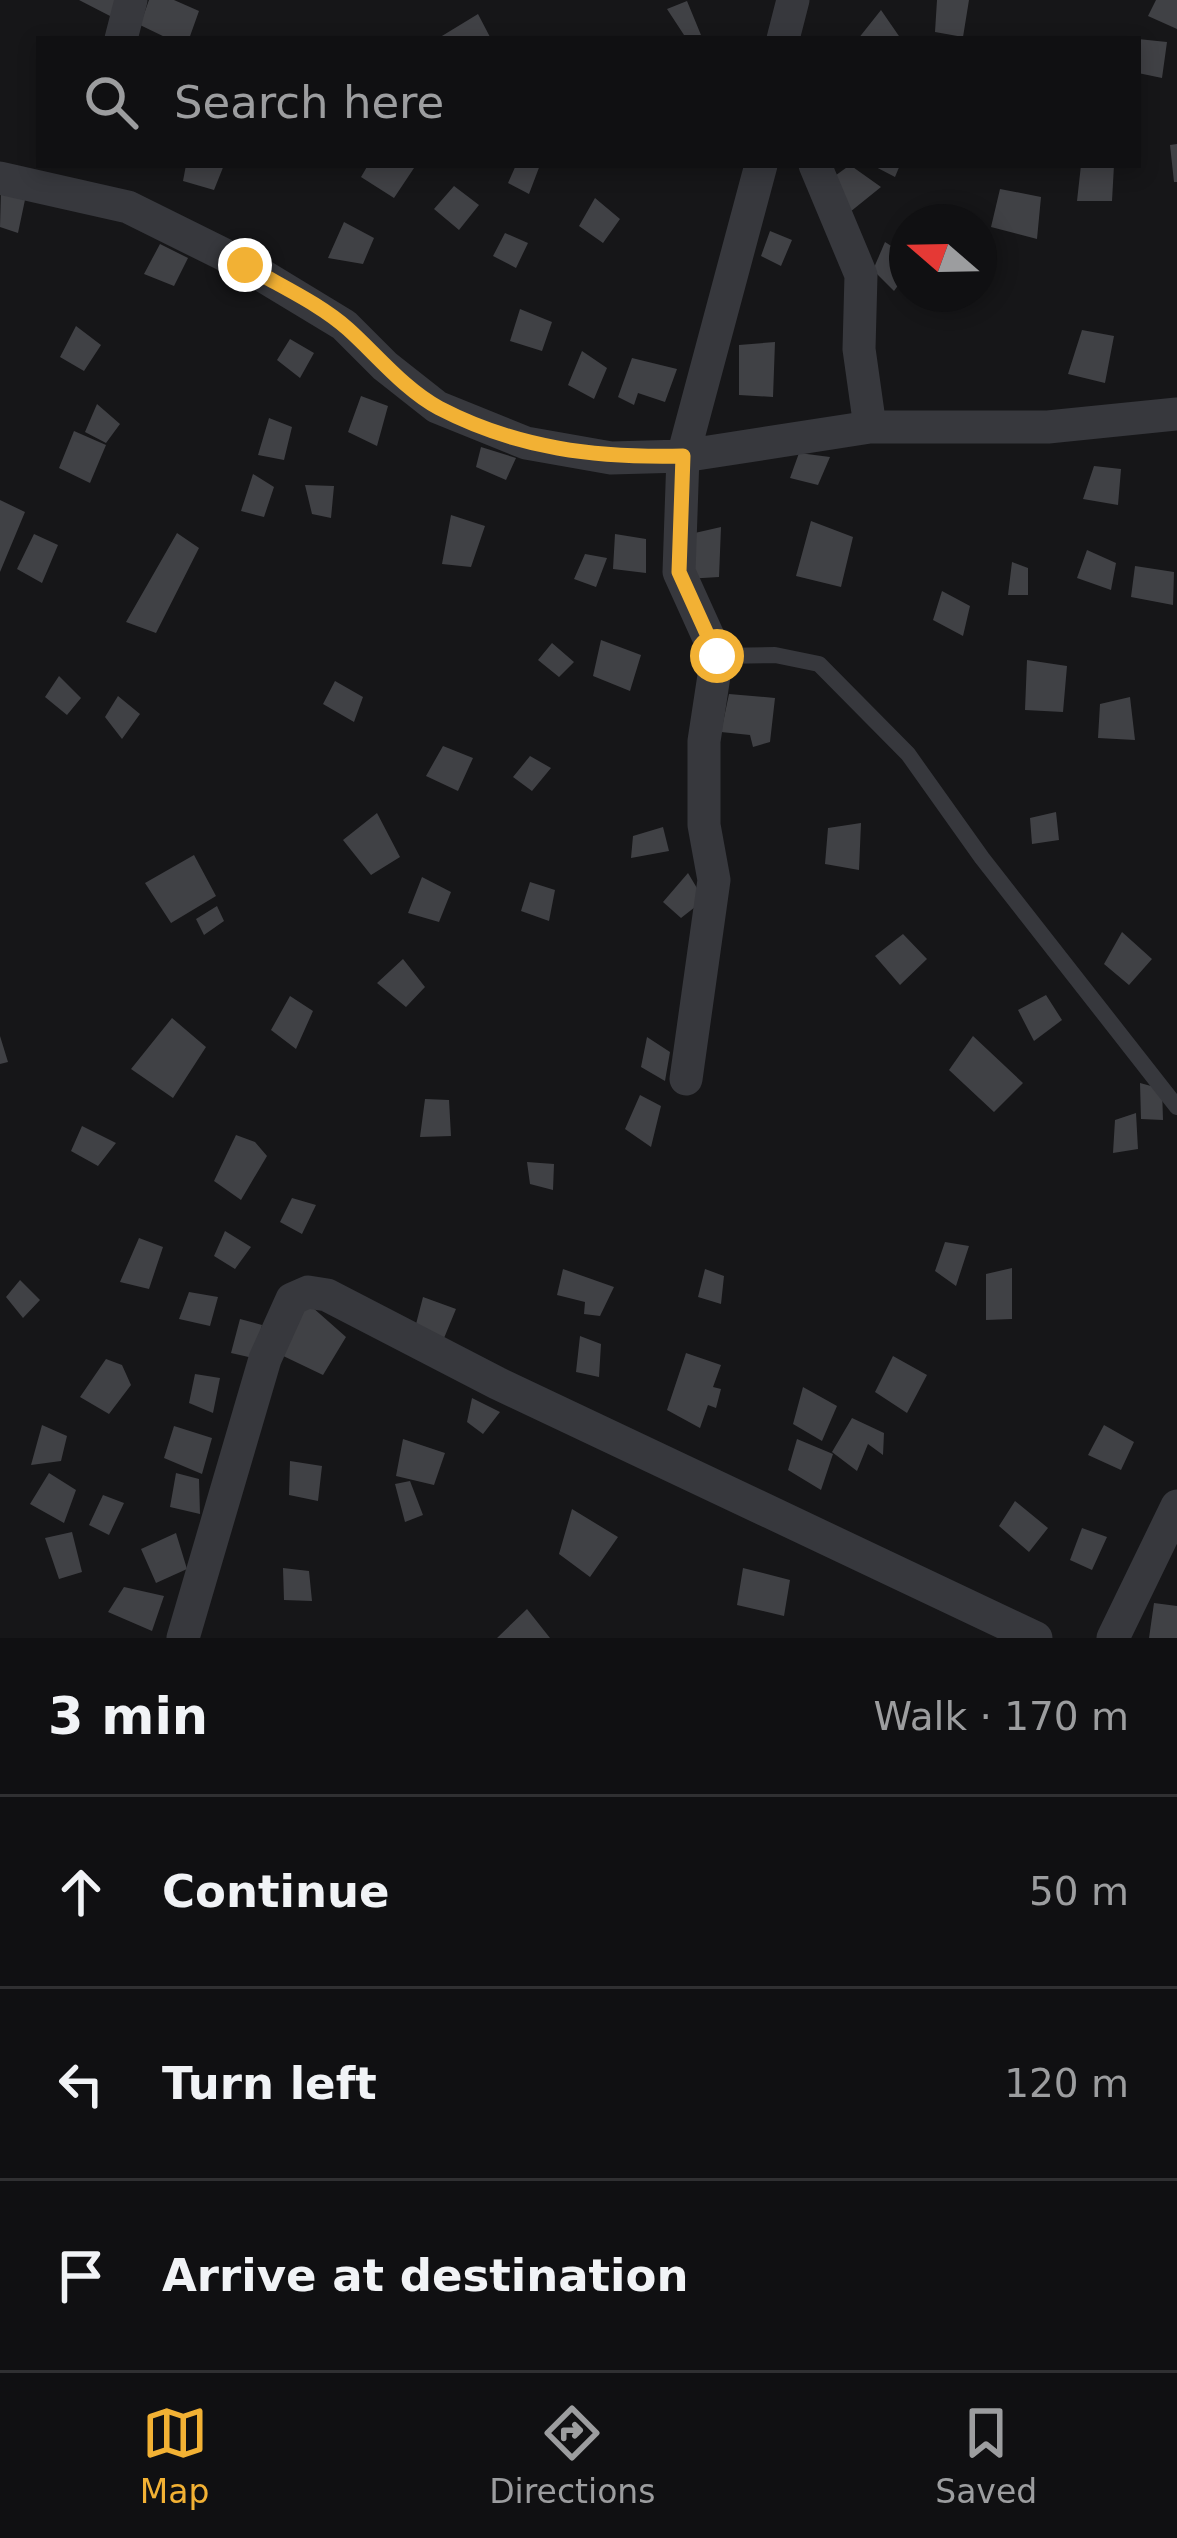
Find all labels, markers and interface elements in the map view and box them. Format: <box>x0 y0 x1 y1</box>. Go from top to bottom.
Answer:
search box <box>36 36 1141 168</box>
icon: search <box>78 69 144 135</box>
text: Search here <box>174 76 444 129</box>
north arrow <box>889 204 997 312</box>
route end <box>218 238 272 292</box>
route start <box>690 629 744 683</box>
text: 3 min <box>48 1687 208 1746</box>
text: Walk · 170 m <box>874 1694 1129 1739</box>
icon: ahead <box>48 1859 114 1925</box>
text: Continue <box>162 1865 390 1918</box>
text: 50 m <box>1029 1869 1129 1914</box>
icon: left <box>48 2051 114 2117</box>
text: Turn left <box>162 2057 377 2110</box>
text: 120 m <box>1004 2061 1129 2106</box>
icon: arrive <box>48 2243 114 2309</box>
text: Arrive at destination <box>162 2249 688 2302</box>
tab: Map <box>140 2400 210 2511</box>
tab: Directions <box>489 2400 655 2511</box>
tab: Saved <box>935 2400 1037 2511</box>

